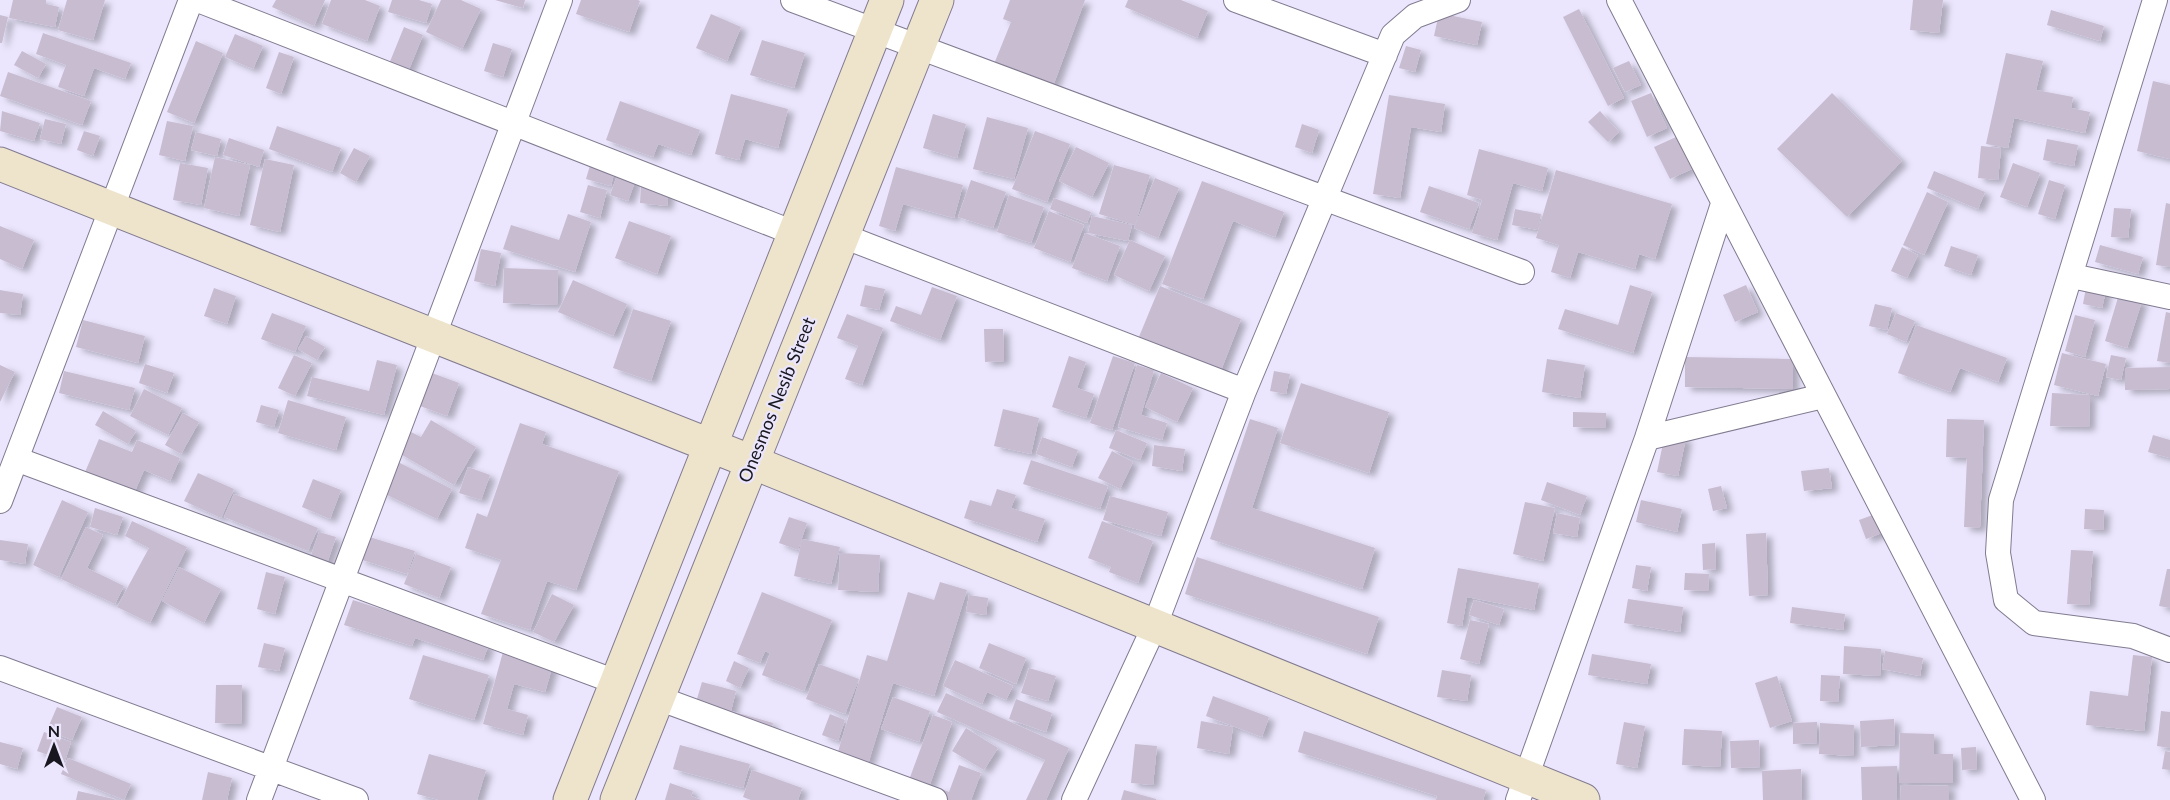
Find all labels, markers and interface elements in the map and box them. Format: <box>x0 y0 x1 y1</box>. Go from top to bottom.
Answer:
street label: Onesmos Nesib Street <box>733 313 819 485</box>
north arrow <box>24 716 84 776</box>
text: N <box>48 721 60 740</box>

